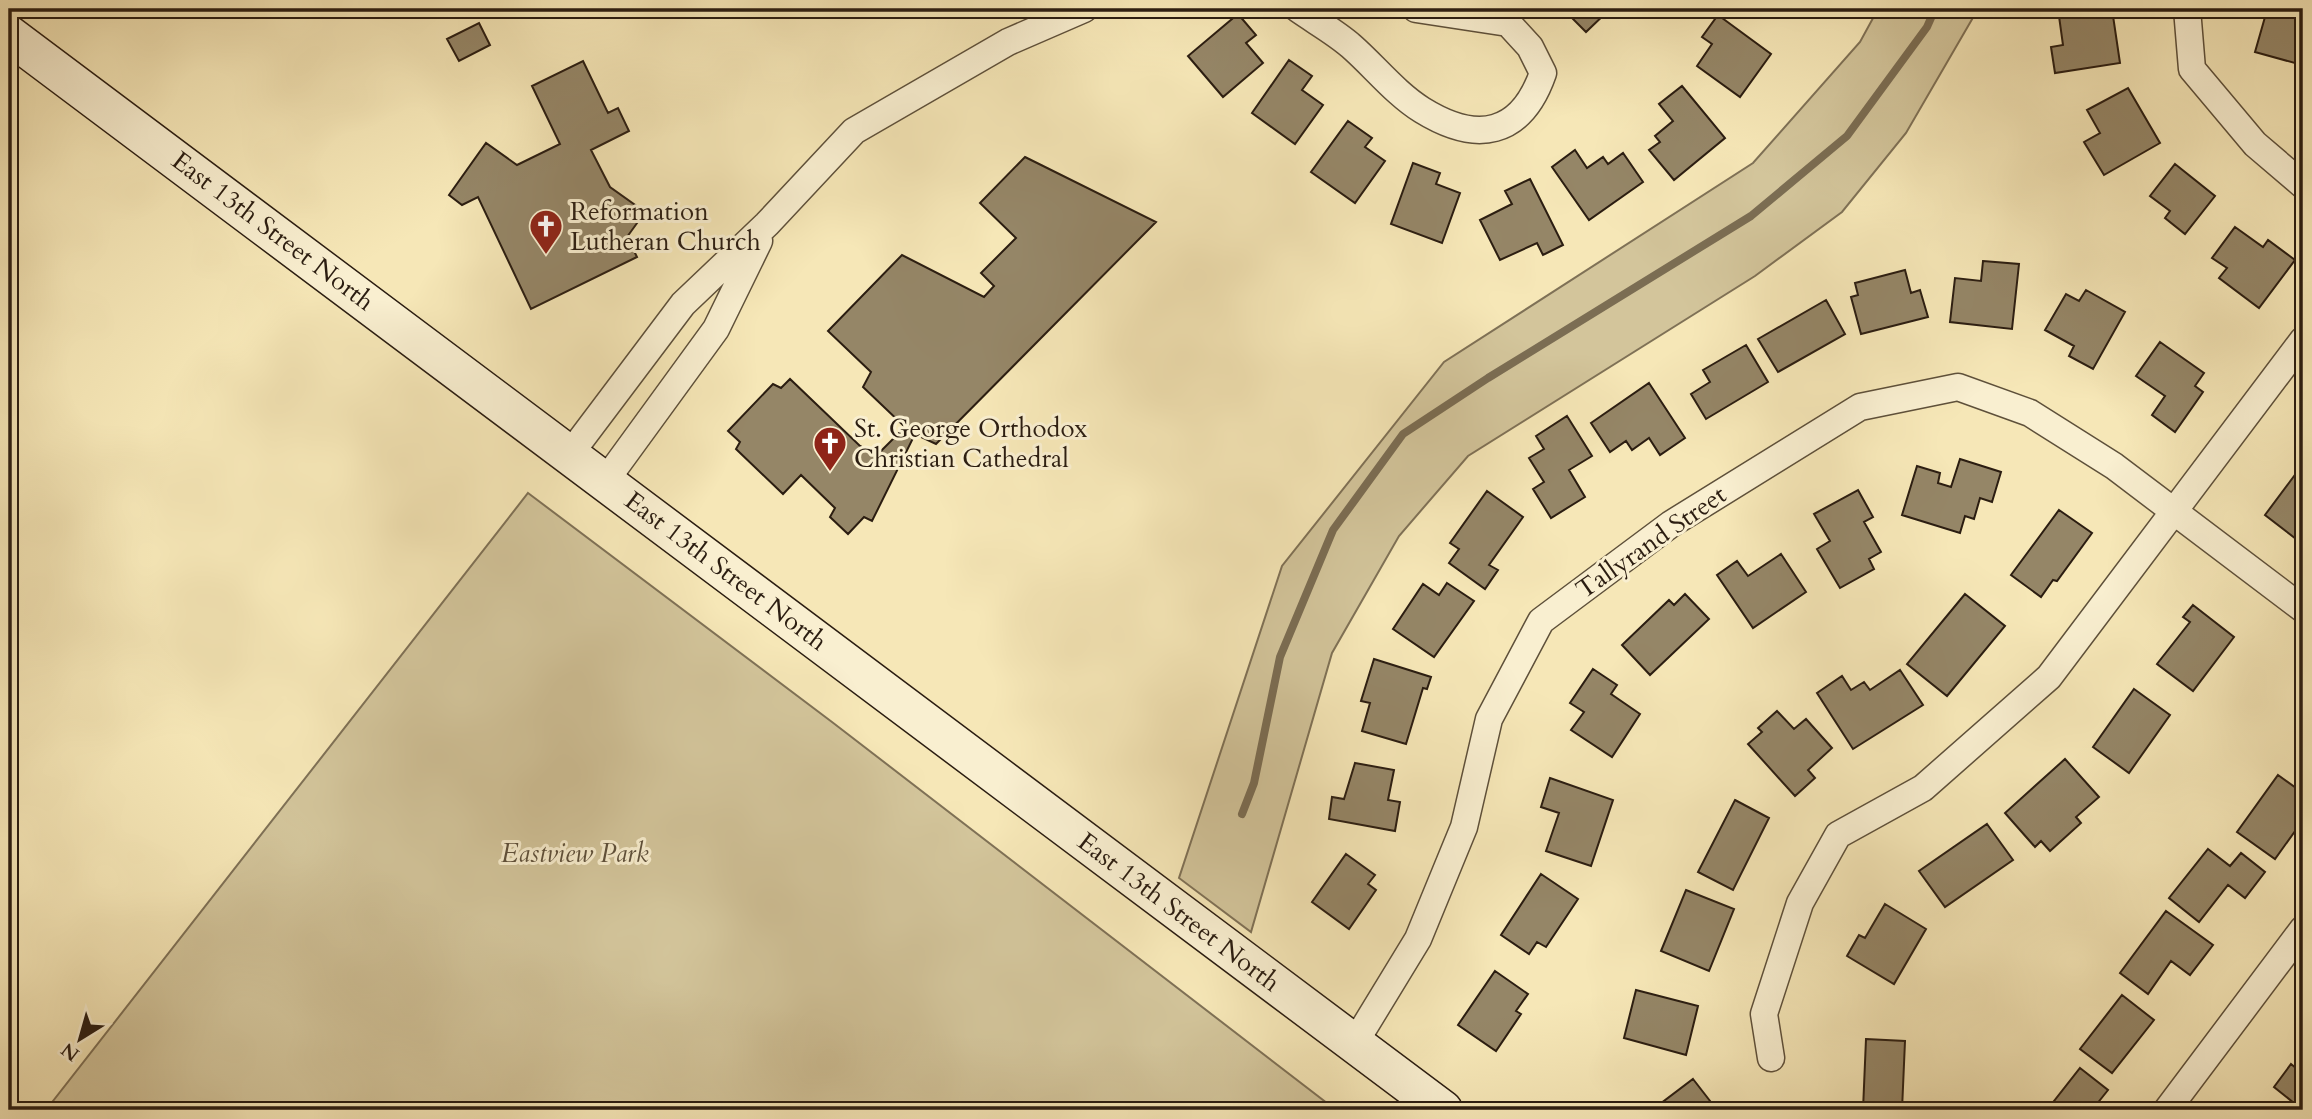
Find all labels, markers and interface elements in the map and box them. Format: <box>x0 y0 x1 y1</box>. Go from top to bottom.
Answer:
street label: East 13th Street North <box>165 143 381 319</box>
place label: Reformation Lutheran Church <box>570 194 761 259</box>
church icon: Reformation Lutheran Church <box>527 207 565 256</box>
place label: St. George Orthodox Christian Cathedral <box>854 411 1087 476</box>
church icon: St. George Orthodox Christian Cathedral <box>811 424 849 473</box>
street label: Tallyrand Street <box>1569 477 1733 607</box>
street label: East 13th Street North <box>618 483 834 659</box>
street label: East 13th Street North <box>1071 824 1287 1000</box>
park label: Eastview Park <box>501 836 649 871</box>
north arrow <box>46 1004 116 1074</box>
text: N <box>56 1036 85 1067</box>

